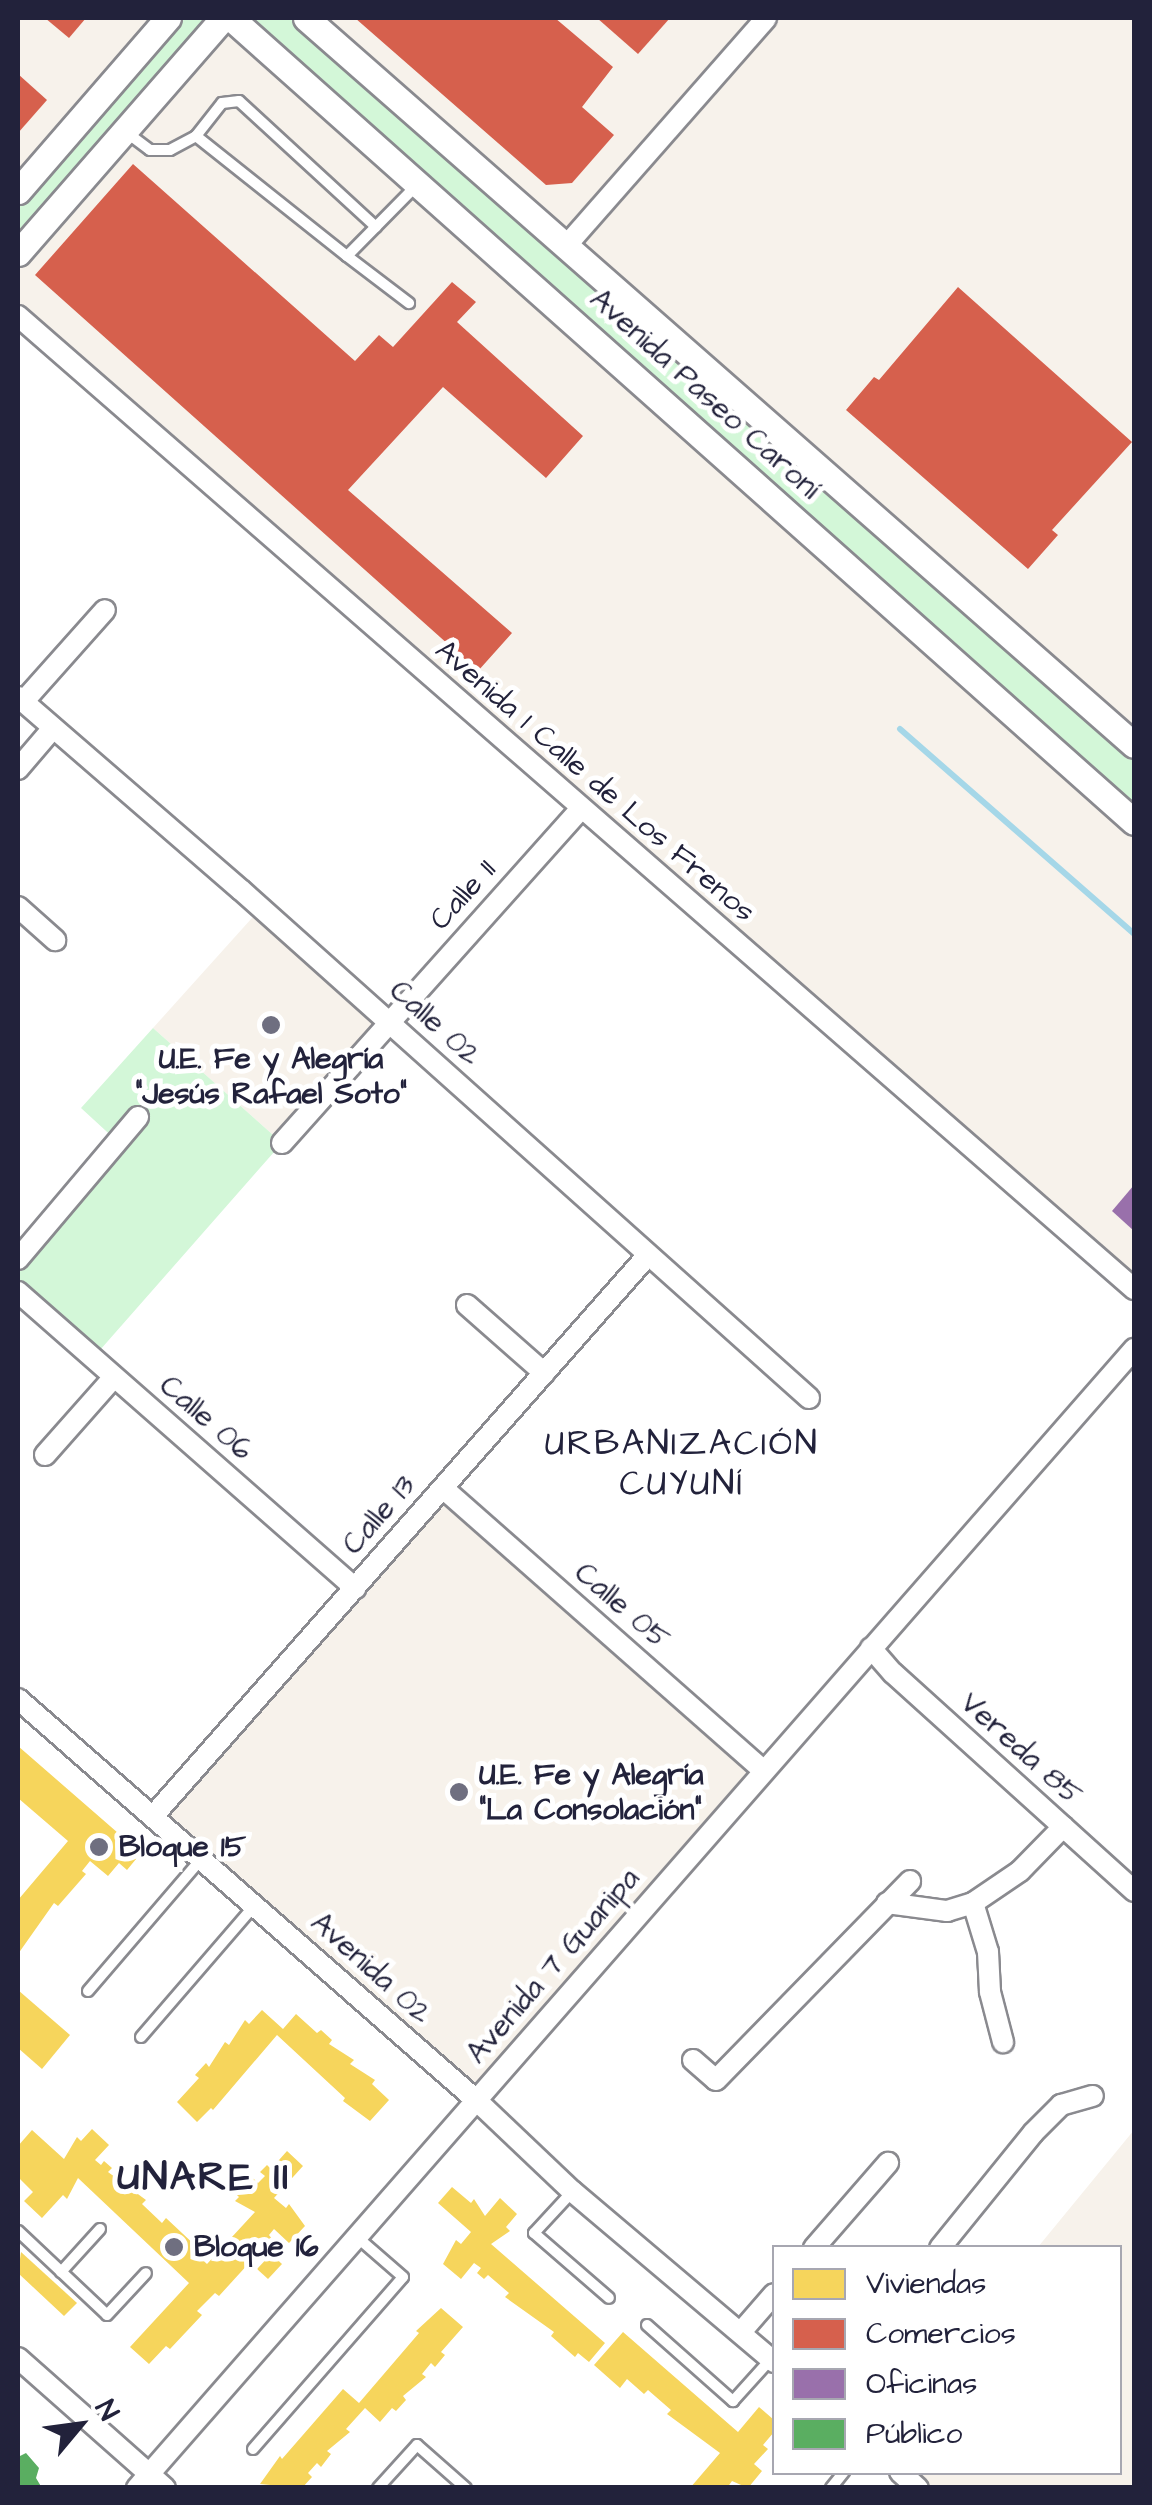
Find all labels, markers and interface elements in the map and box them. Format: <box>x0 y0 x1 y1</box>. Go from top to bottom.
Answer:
street label: Avenida Paseo Caroní <box>583 281 827 507</box>
street label: Avenida 1 Calle de Los Frenos <box>428 632 762 930</box>
street label: Calle 11 <box>422 853 504 937</box>
street label: Calle 02 <box>382 973 488 1073</box>
marker: U.E. Fe y Alegría "Jesús Rafael Soto" <box>260 1014 282 1036</box>
place label: U.E. Fe y Alegría "Jesús Rafael Soto" <box>135 1041 407 1112</box>
street label: Calle 06 <box>152 1368 260 1468</box>
district label: URBANIZACIÓN CUYUNÍ <box>545 1423 819 1505</box>
street label: Calle 13 <box>335 1468 423 1562</box>
street label: Calle 05 <box>567 1555 677 1657</box>
street label: Vereda 85 <box>953 1685 1089 1813</box>
place label: U.E. Fe y Alegría "La Consolación" <box>479 1757 704 1828</box>
marker: U.E. Fe y Alegría "La Consolación" <box>448 1781 470 1803</box>
place label: Bloque 15 <box>119 1829 246 1865</box>
marker: Bloque 15 <box>88 1836 110 1858</box>
street label: Avenida 7 Guanipa <box>459 1861 647 2071</box>
street label: Avenida 02 <box>303 1905 439 2031</box>
district label: UNARE II <box>117 2154 291 2202</box>
place label: Bloque 16 <box>194 2229 318 2265</box>
marker: Bloque 16 <box>163 2236 185 2258</box>
legend <box>772 2245 1122 2475</box>
text: Viviendas <box>866 2263 986 2305</box>
text: Comercios <box>866 2313 1016 2355</box>
text: Oficinas <box>866 2363 977 2405</box>
north arrow <box>30 2375 130 2475</box>
text: N <box>85 2393 128 2427</box>
text: Público <box>866 2413 962 2455</box>

